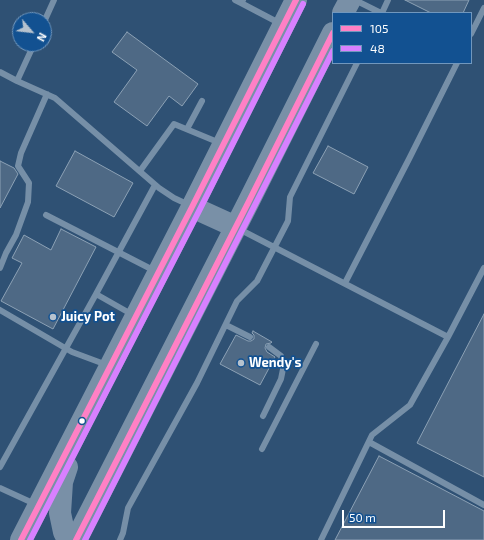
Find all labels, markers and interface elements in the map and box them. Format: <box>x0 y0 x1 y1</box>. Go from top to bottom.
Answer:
north arrow <box>12 12 52 52</box>
legend <box>332 12 472 64</box>
text: 105 <box>370 21 388 35</box>
text: N <box>35 31 50 44</box>
text: 48 <box>370 41 385 55</box>
place label: Juicy Pot <box>61 309 115 325</box>
marker: Juicy Pot <box>48 312 58 322</box>
place label: Wendy's <box>249 355 301 371</box>
marker: Wendy's <box>236 358 246 368</box>
unlabelled marker <box>77 416 87 426</box>
scale bar <box>344 502 447 528</box>
text: 50 m <box>349 510 376 524</box>

